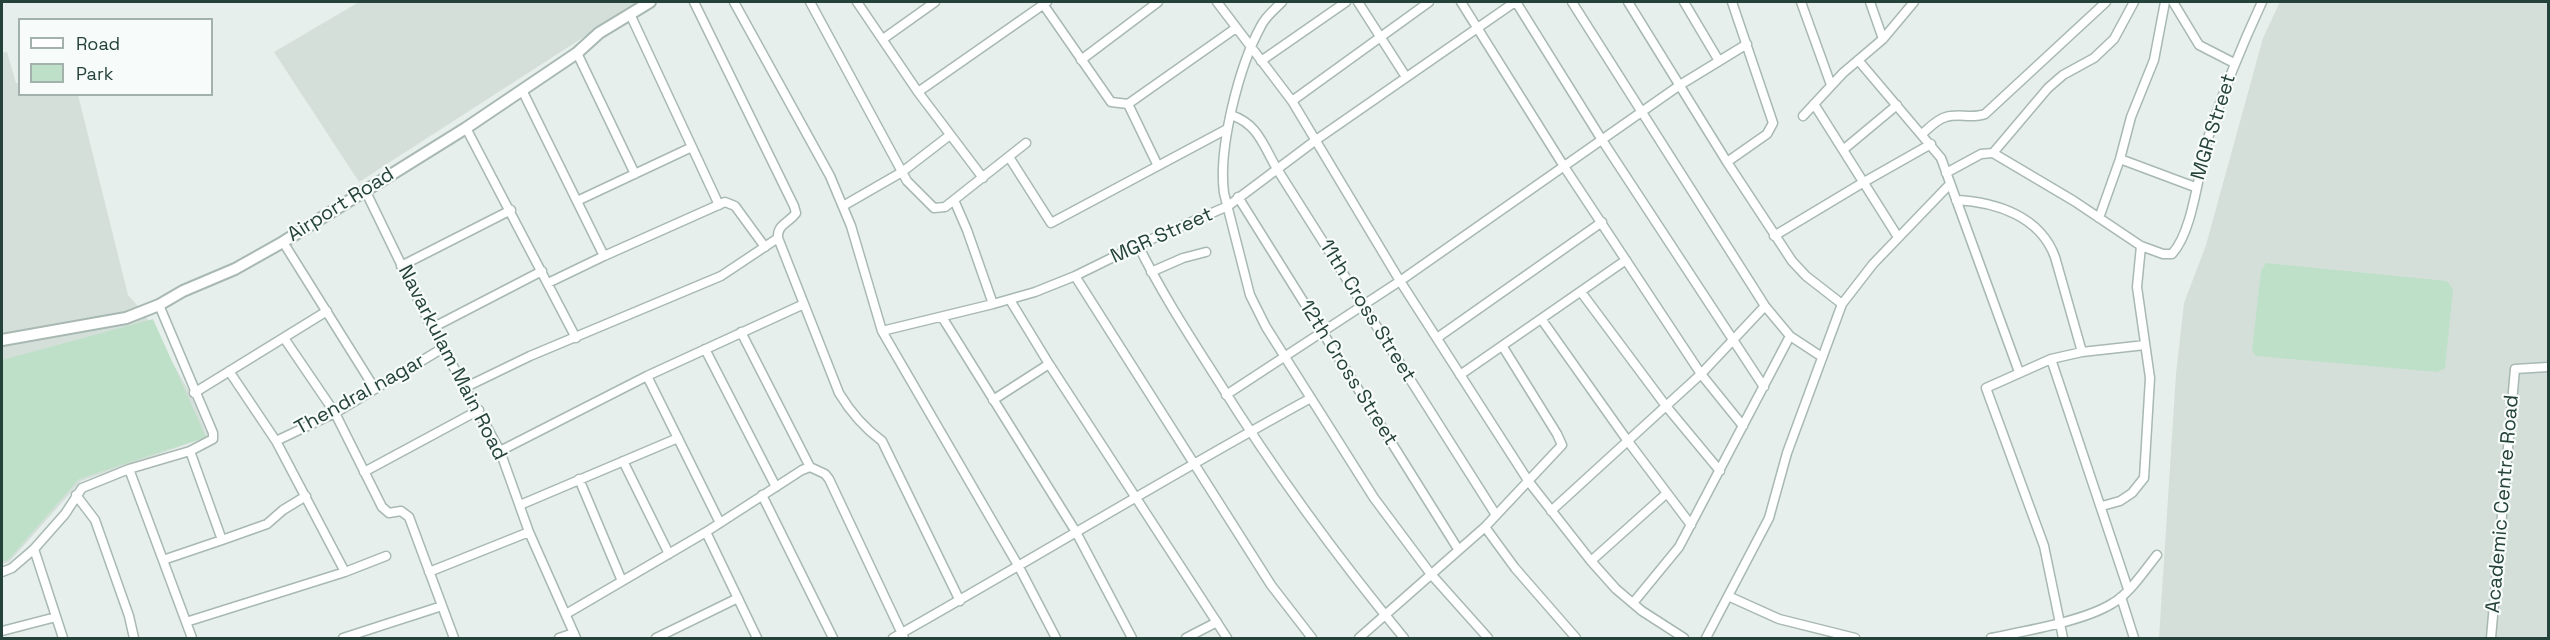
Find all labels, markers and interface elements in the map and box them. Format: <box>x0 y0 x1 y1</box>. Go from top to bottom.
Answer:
legend <box>18 18 213 96</box>
text: Road <box>76 32 120 55</box>
text: Park <box>76 62 113 85</box>
street label: MGR Street <box>2187 71 2241 183</box>
street label: Airport Road <box>283 163 399 247</box>
street label: MGR Street <box>1107 203 1217 269</box>
street label: 11th Cross Street <box>1314 236 1420 386</box>
street label: Navarkulam Main Road <box>392 261 512 465</box>
street label: 12th Cross Street <box>1294 296 1402 450</box>
street label: Thendral nagar <box>291 349 429 441</box>
street label: Academic Centre Road <box>2482 394 2524 614</box>

